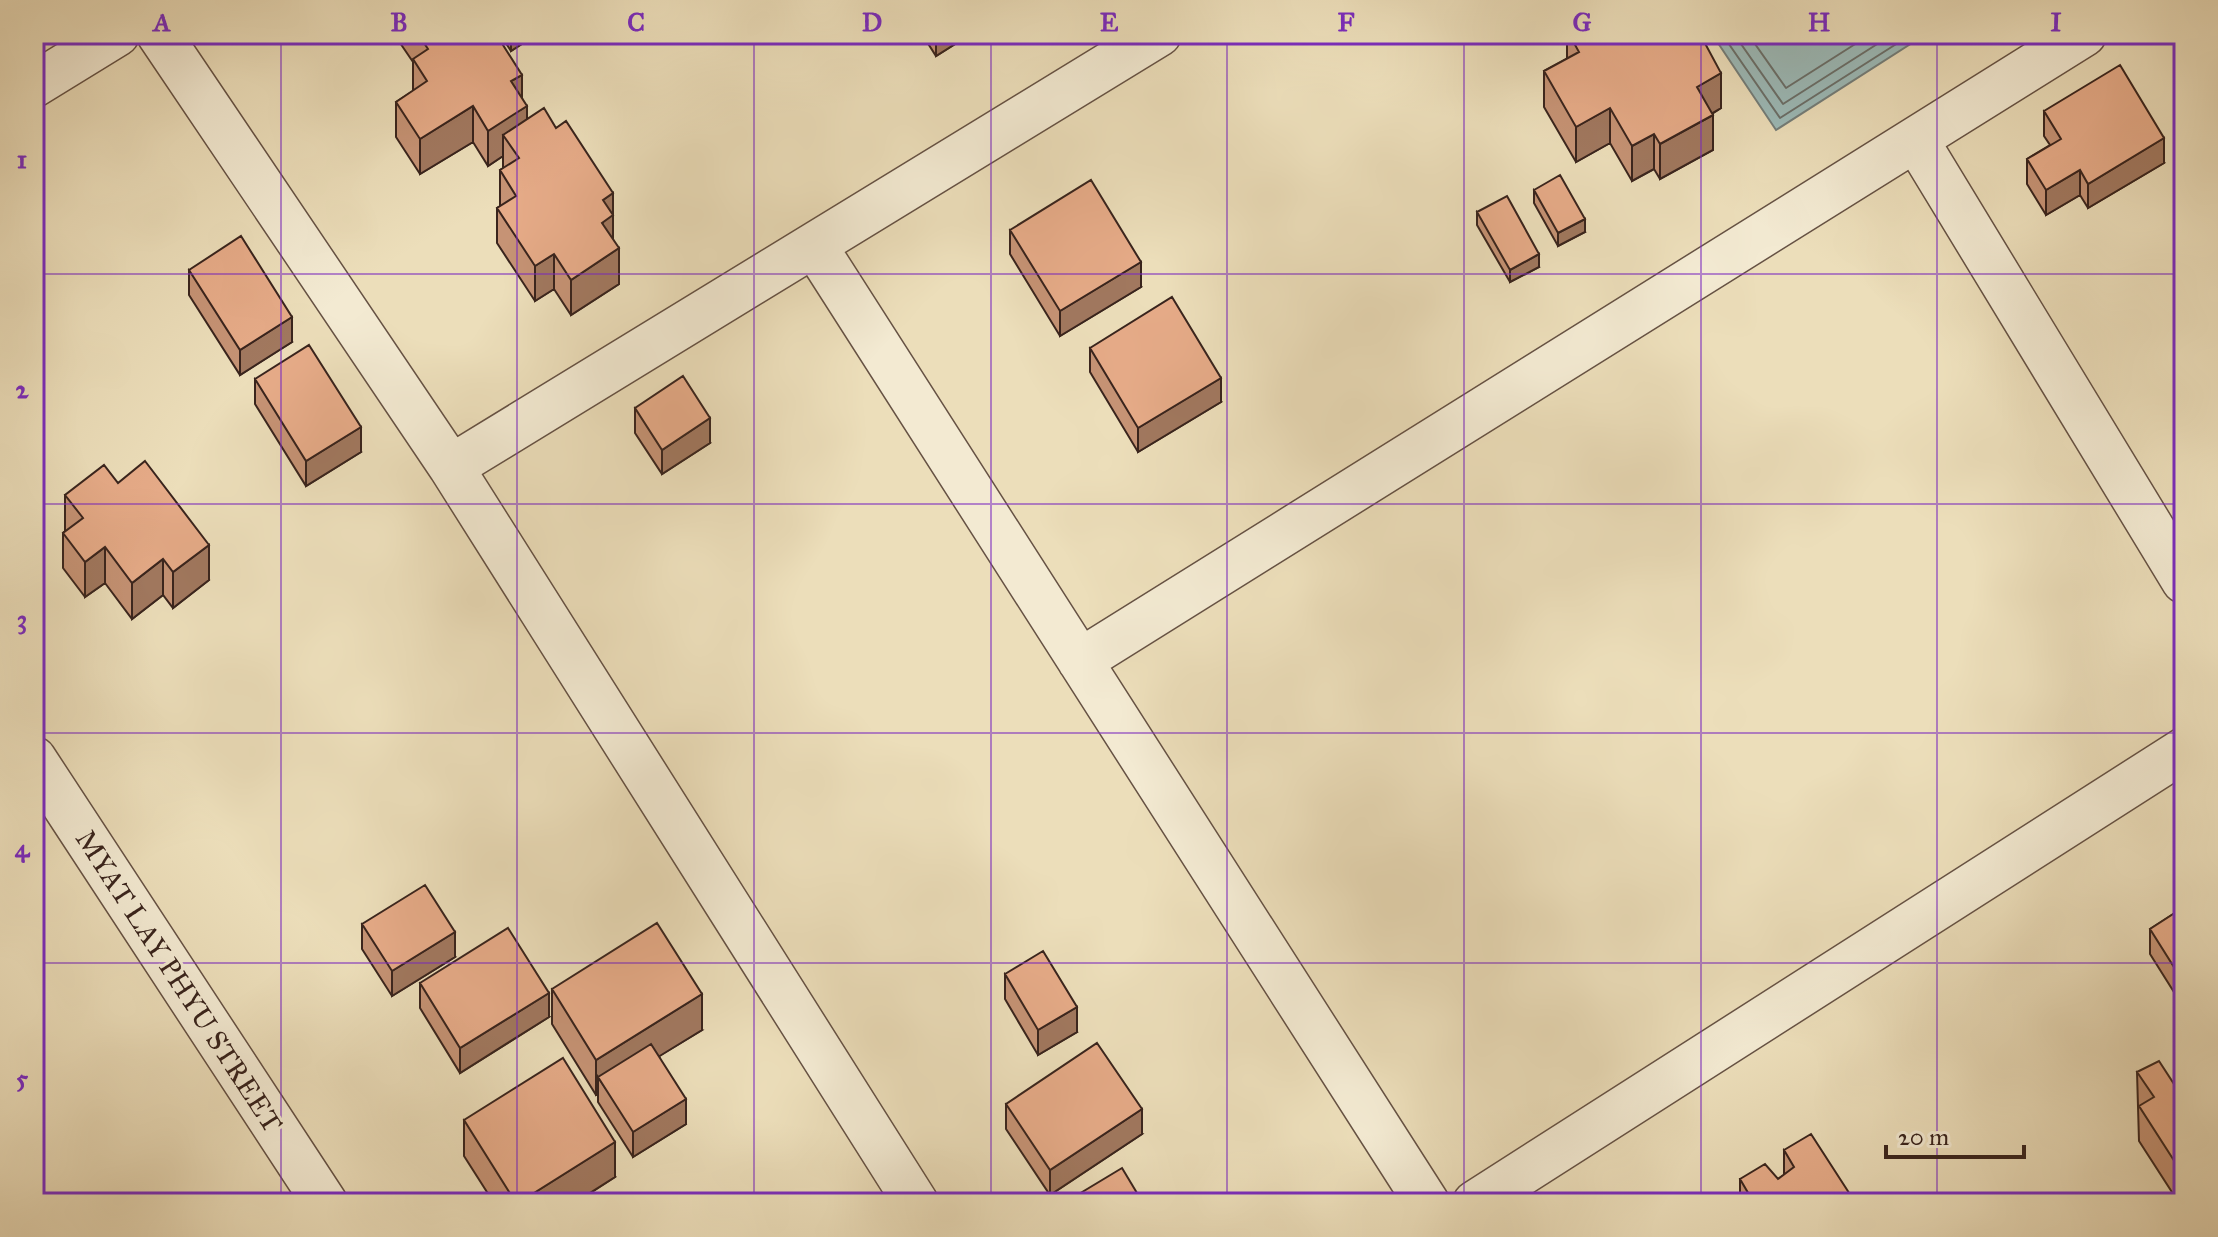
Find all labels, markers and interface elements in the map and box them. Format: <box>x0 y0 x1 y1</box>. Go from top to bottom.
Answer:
text: A <box>151 6 171 38</box>
text: B <box>390 6 408 38</box>
text: C <box>627 6 645 38</box>
text: D <box>862 6 882 38</box>
text: E <box>1100 6 1119 38</box>
text: F <box>1338 6 1355 38</box>
text: G <box>1572 6 1592 38</box>
text: H <box>1808 6 1831 38</box>
text: I <box>2050 6 2062 38</box>
text: 1 <box>17 143 27 175</box>
text: 2 <box>16 373 30 405</box>
text: 3 <box>17 603 27 635</box>
street label: MYAT LAY PHYU STREET <box>68 823 290 1139</box>
text: 4 <box>15 832 31 864</box>
text: 5 <box>16 1062 29 1094</box>
scale bar <box>1886 1109 2024 1159</box>
text: 20 m <box>1898 1122 1949 1152</box>

